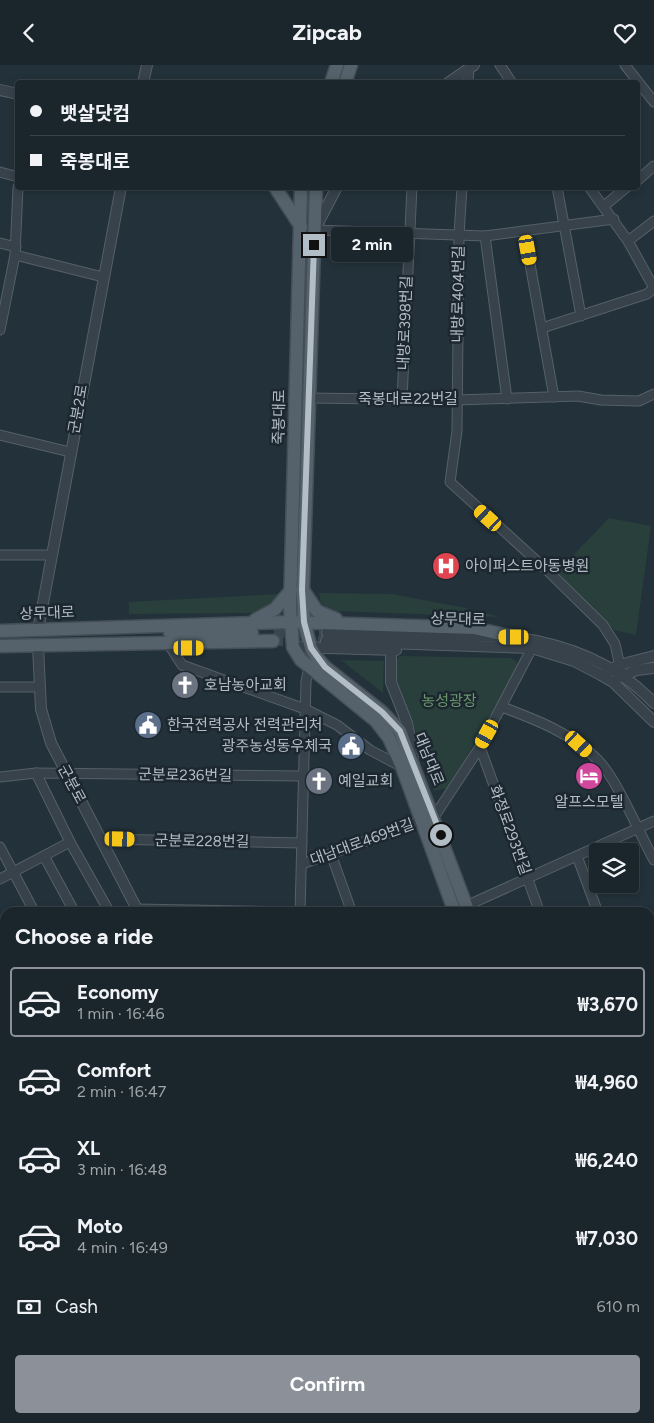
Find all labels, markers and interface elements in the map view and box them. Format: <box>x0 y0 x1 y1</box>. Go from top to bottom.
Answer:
icon: back <box>15 19 43 47</box>
text: Zipcab <box>292 19 362 46</box>
icon: heart <box>611 19 639 47</box>
text: 뱃살닷컴 <box>60 102 130 125</box>
text: 죽봉대로 <box>60 150 130 173</box>
callout: 2 min <box>332 227 414 263</box>
route end <box>303 234 325 256</box>
car <box>518 234 537 266</box>
text: 2 min <box>352 235 392 254</box>
street label: 내방로404번길 <box>448 245 468 343</box>
street label: 내방로398번길 <box>394 275 416 371</box>
street label: 군분2로 <box>65 383 91 435</box>
street label: 죽봉대로 <box>270 389 288 445</box>
street label: 죽봉대로22번길 <box>358 390 458 408</box>
car <box>471 502 504 534</box>
hospital icon: 아이퍼스트아동병원 <box>431 551 461 581</box>
place label: 아이퍼스트아동병원 <box>465 557 589 575</box>
street label: 상무대로 <box>19 603 75 623</box>
street label: 상무대로 <box>430 610 486 628</box>
car <box>499 630 529 645</box>
car <box>174 641 204 656</box>
church icon: 호남농아교회 <box>170 670 200 700</box>
place label: 호남농아교회 <box>204 676 287 694</box>
park label: 농성광장 <box>421 692 477 710</box>
public building icon: 한국전력공사 전력관리처 <box>133 710 163 740</box>
place label: 한국전력공사 전력관리처 <box>167 716 323 734</box>
car <box>473 717 500 751</box>
car <box>562 728 595 760</box>
street label: 대남대로 <box>410 730 448 788</box>
public building icon: 광주농성동우체국 <box>336 731 366 761</box>
place label: 광주농성동우체국 <box>222 737 332 755</box>
street label: 군분로 <box>54 761 90 807</box>
hotel icon: 알프스모텔 <box>574 761 604 791</box>
street label: 군분로236번길 <box>138 765 232 785</box>
church icon: 예일교회 <box>304 766 334 796</box>
place label: 예일교회 <box>338 772 393 790</box>
street label: 화정로293번길 <box>485 783 535 877</box>
place label: 알프스모텔 <box>554 793 624 811</box>
street label: 대남대로469번길 <box>308 815 416 869</box>
route start <box>430 824 452 846</box>
car <box>104 831 135 847</box>
street label: 군분로228번길 <box>154 831 250 851</box>
map controls <box>589 843 639 893</box>
button: layers <box>589 843 639 893</box>
text: Choose a ride <box>15 923 153 950</box>
icon: car <box>17 980 62 1025</box>
text: Economy <box>77 981 159 1004</box>
text: ₩3,670 <box>577 993 638 1016</box>
text: 1 min · 16:46 <box>77 1004 165 1023</box>
icon: car <box>17 1058 62 1103</box>
text: Comfort <box>77 1059 152 1082</box>
text: ₩4,960 <box>576 1071 638 1094</box>
text: 2 min · 16:47 <box>77 1082 166 1101</box>
icon: car <box>17 1136 62 1181</box>
text: XL <box>77 1137 100 1160</box>
text: ₩6,240 <box>576 1149 638 1172</box>
text: 3 min · 16:48 <box>77 1160 167 1179</box>
icon: car <box>17 1214 62 1259</box>
text: Moto <box>77 1215 123 1238</box>
text: ₩7,030 <box>576 1227 638 1250</box>
text: 4 min · 16:49 <box>77 1238 168 1257</box>
icon: cash <box>15 1293 43 1321</box>
text: Cash <box>55 1295 98 1318</box>
text: 610 m <box>597 1297 640 1316</box>
button: Confirm <box>15 1355 640 1413</box>

